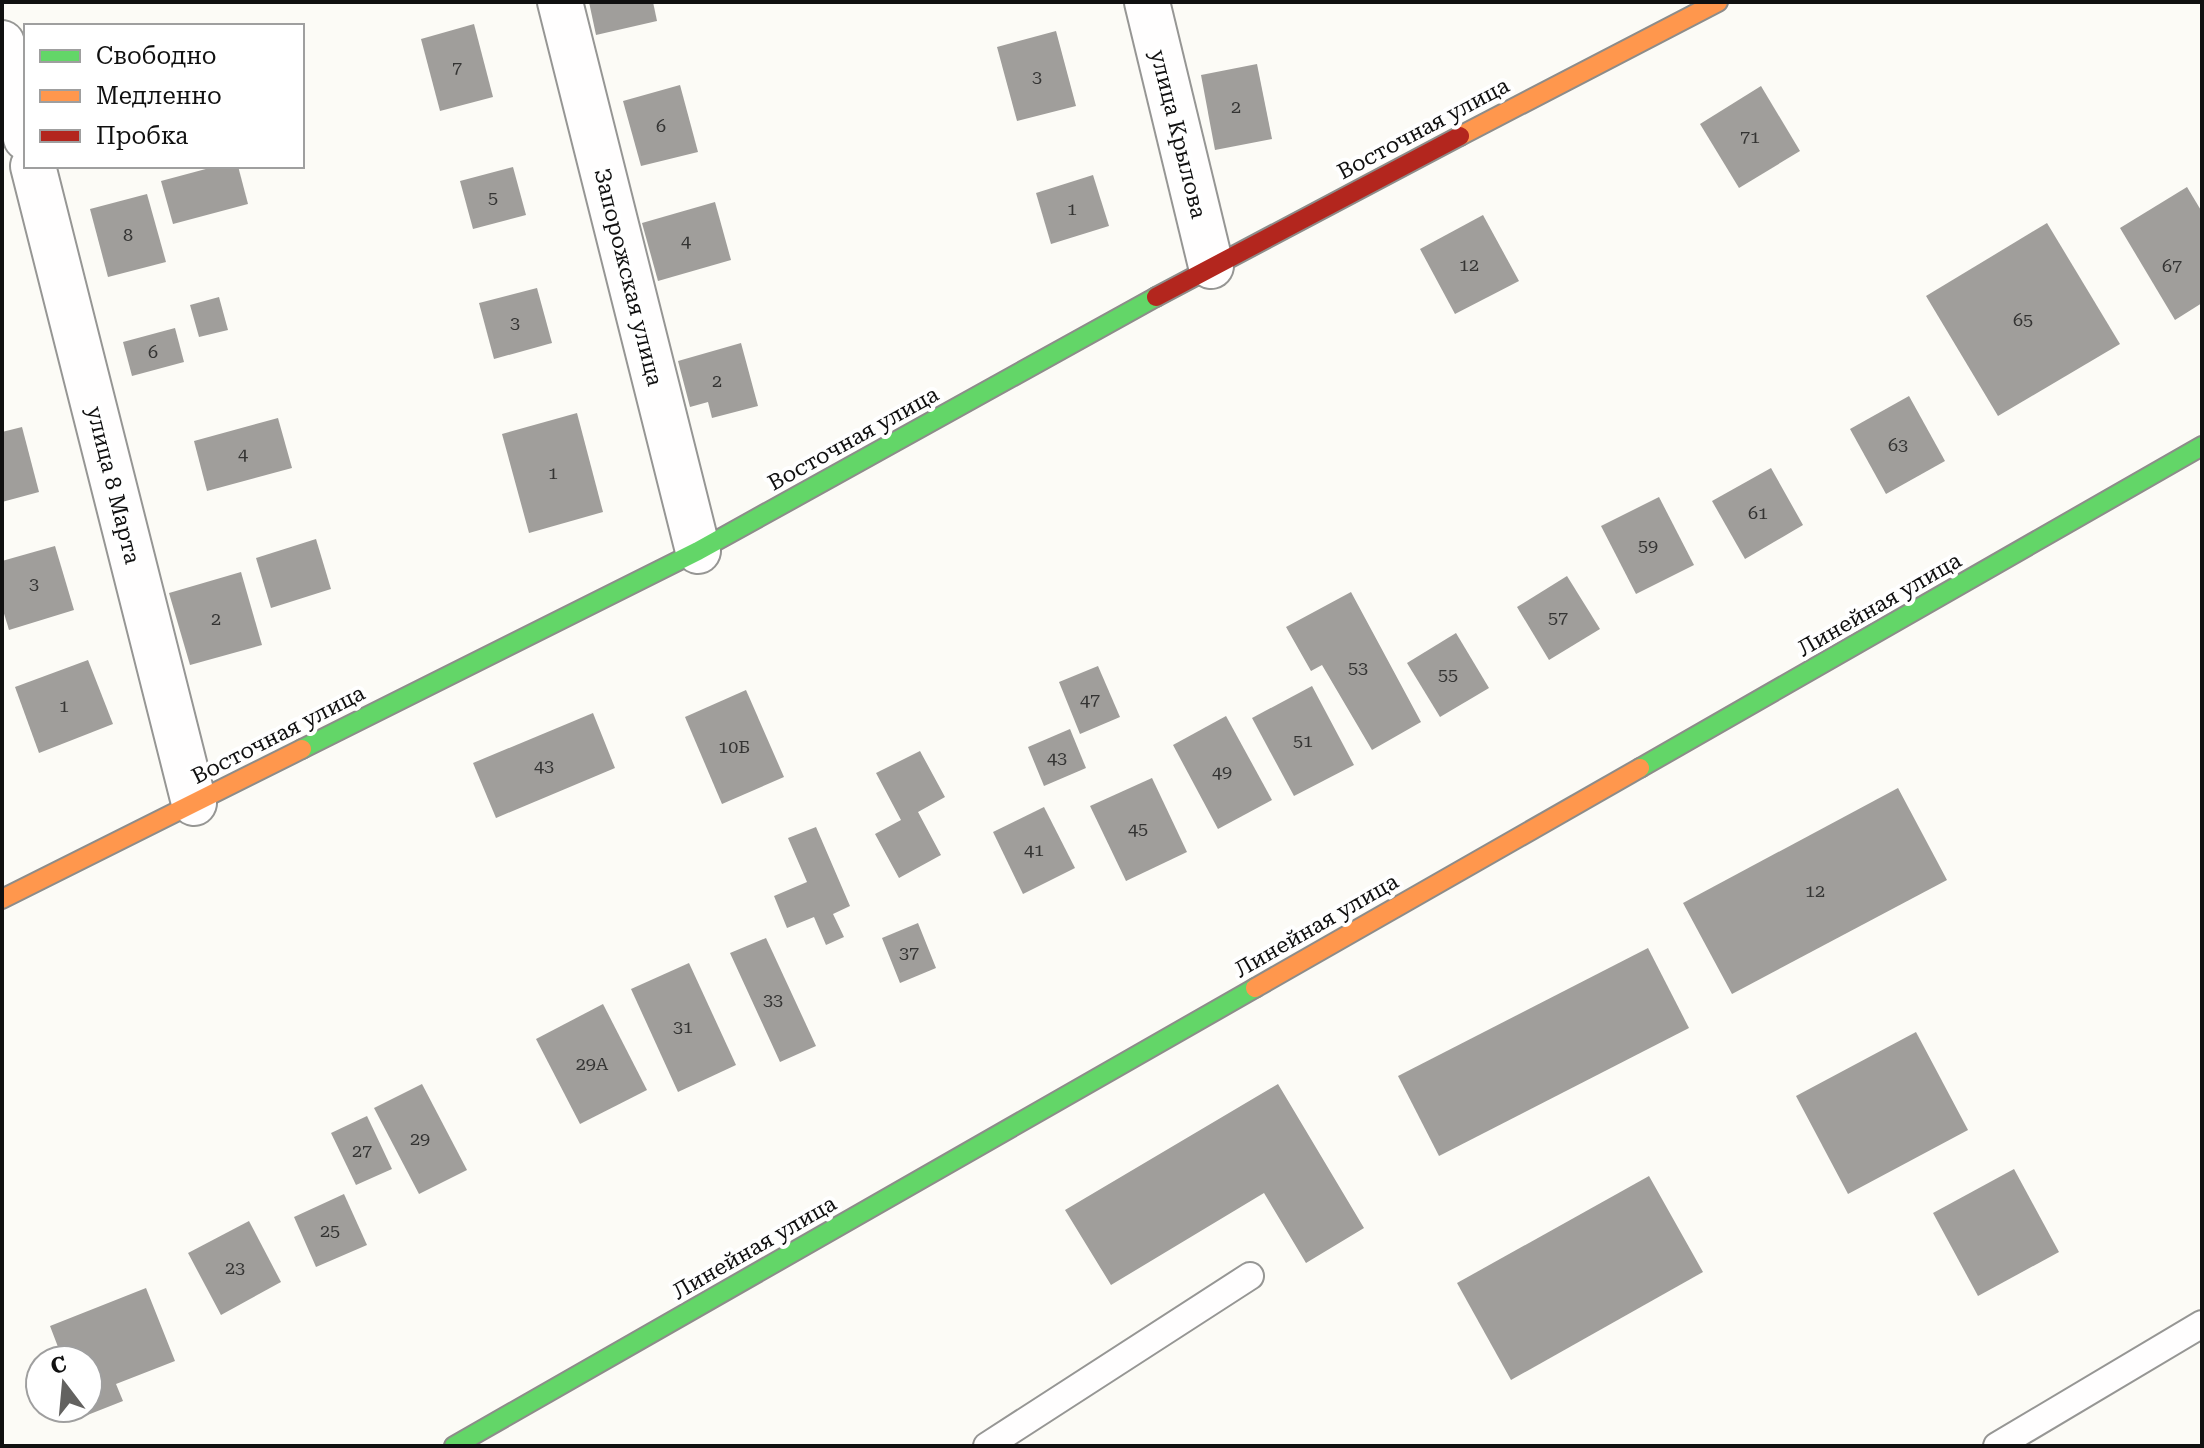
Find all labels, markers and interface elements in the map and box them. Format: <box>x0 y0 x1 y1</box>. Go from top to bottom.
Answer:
legend <box>24 24 304 168</box>
text: Свободно <box>96 42 217 70</box>
street label: улица Крылова <box>1145 47 1212 221</box>
house number: 7 <box>452 57 462 78</box>
house number: 3 <box>1032 66 1042 87</box>
street label: Восточная улица <box>1333 73 1513 184</box>
text: Медленно <box>96 82 222 110</box>
house number: 2 <box>1231 96 1241 117</box>
house number: 6 <box>656 115 666 136</box>
text: Пробка <box>96 122 188 150</box>
house number: 71 <box>1740 126 1760 147</box>
street label: Запорожская улица <box>589 166 668 389</box>
house number: 5 <box>488 187 498 208</box>
house number: 1 <box>1067 198 1077 219</box>
house number: 8 <box>123 224 133 245</box>
house number: 4 <box>681 230 691 251</box>
house number: 12 <box>1459 254 1479 275</box>
house number: 67 <box>2162 255 2182 276</box>
house number: 65 <box>2013 309 2033 330</box>
house number: 3 <box>510 312 520 333</box>
house number: 6 <box>148 341 158 362</box>
house number: 2 <box>712 370 722 391</box>
street label: Восточная улица <box>764 381 943 496</box>
street label: улица 8 Марта <box>82 404 145 567</box>
house number: 63 <box>1888 434 1908 455</box>
house number: 4 <box>238 443 248 464</box>
house number: 1 <box>548 462 558 483</box>
house number: 61 <box>1748 502 1768 523</box>
house number: 59 <box>1638 535 1658 556</box>
street label: Линейная улица <box>1793 547 1966 661</box>
house number: 3 <box>29 573 39 594</box>
house number: 57 <box>1548 607 1568 628</box>
house number: 2 <box>211 608 221 629</box>
house number: 53 <box>1348 657 1368 678</box>
house number: 55 <box>1438 664 1458 685</box>
street label: Восточная улица <box>187 680 369 789</box>
house number: 47 <box>1080 689 1100 710</box>
house number: 1 <box>59 695 69 716</box>
house number: 51 <box>1293 730 1313 751</box>
house number: 10Б <box>718 736 750 757</box>
house number: 43 <box>1047 747 1067 768</box>
house number: 43 <box>534 755 554 776</box>
house number: 49 <box>1212 761 1232 782</box>
house number: 45 <box>1128 818 1148 839</box>
house number: 41 <box>1024 839 1044 860</box>
street label: Линейная улица <box>1230 868 1403 982</box>
house number: 12 <box>1805 880 1825 901</box>
house number: 37 <box>899 942 919 963</box>
house number: 33 <box>763 989 783 1010</box>
house number: 31 <box>673 1016 693 1037</box>
house number: 29А <box>576 1053 609 1074</box>
house number: 29 <box>410 1128 430 1149</box>
house number: 27 <box>352 1140 372 1161</box>
street label: Линейная улица <box>668 1190 841 1304</box>
house number: 25 <box>320 1220 340 1241</box>
house number: 23 <box>225 1257 245 1278</box>
north arrow <box>24 1344 104 1424</box>
text: С <box>48 1351 69 1379</box>

